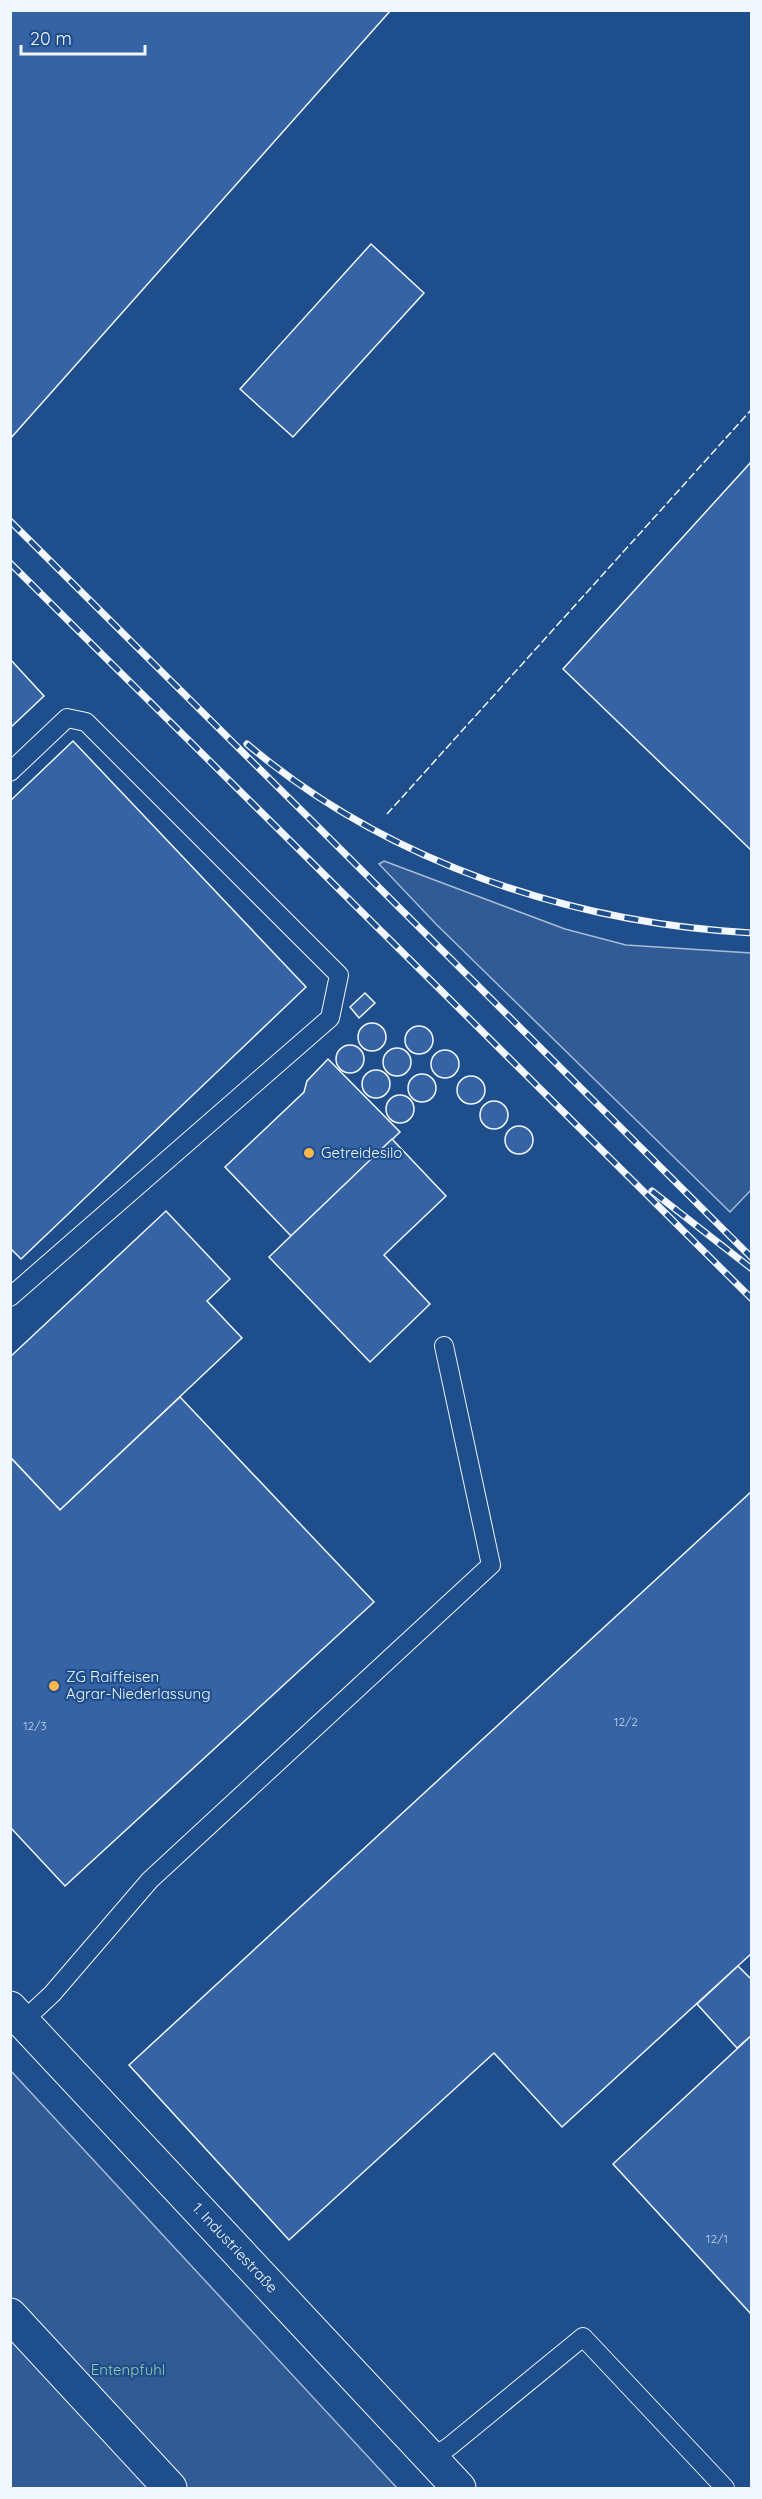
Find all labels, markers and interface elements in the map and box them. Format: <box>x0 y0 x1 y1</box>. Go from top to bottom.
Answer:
scale bar <box>21 18 146 56</box>
text: 20 m <box>30 27 72 50</box>
place label: Getreidesilo <box>321 1143 402 1162</box>
marker: Getreidesilo <box>302 1146 316 1160</box>
place label: ZG Raiffeisen Agrar-Niederlassung <box>66 1667 211 1703</box>
marker: ZG Raiffeisen Agrar-Niederlassung <box>47 1679 61 1693</box>
house number: 12/2 <box>614 1714 638 1729</box>
house number: 12/3 <box>23 1718 47 1733</box>
street label: 1. Industriestraße <box>189 2199 282 2297</box>
house number: 12/1 <box>706 2231 728 2246</box>
park label: Entenpfuhl <box>91 2360 165 2379</box>

